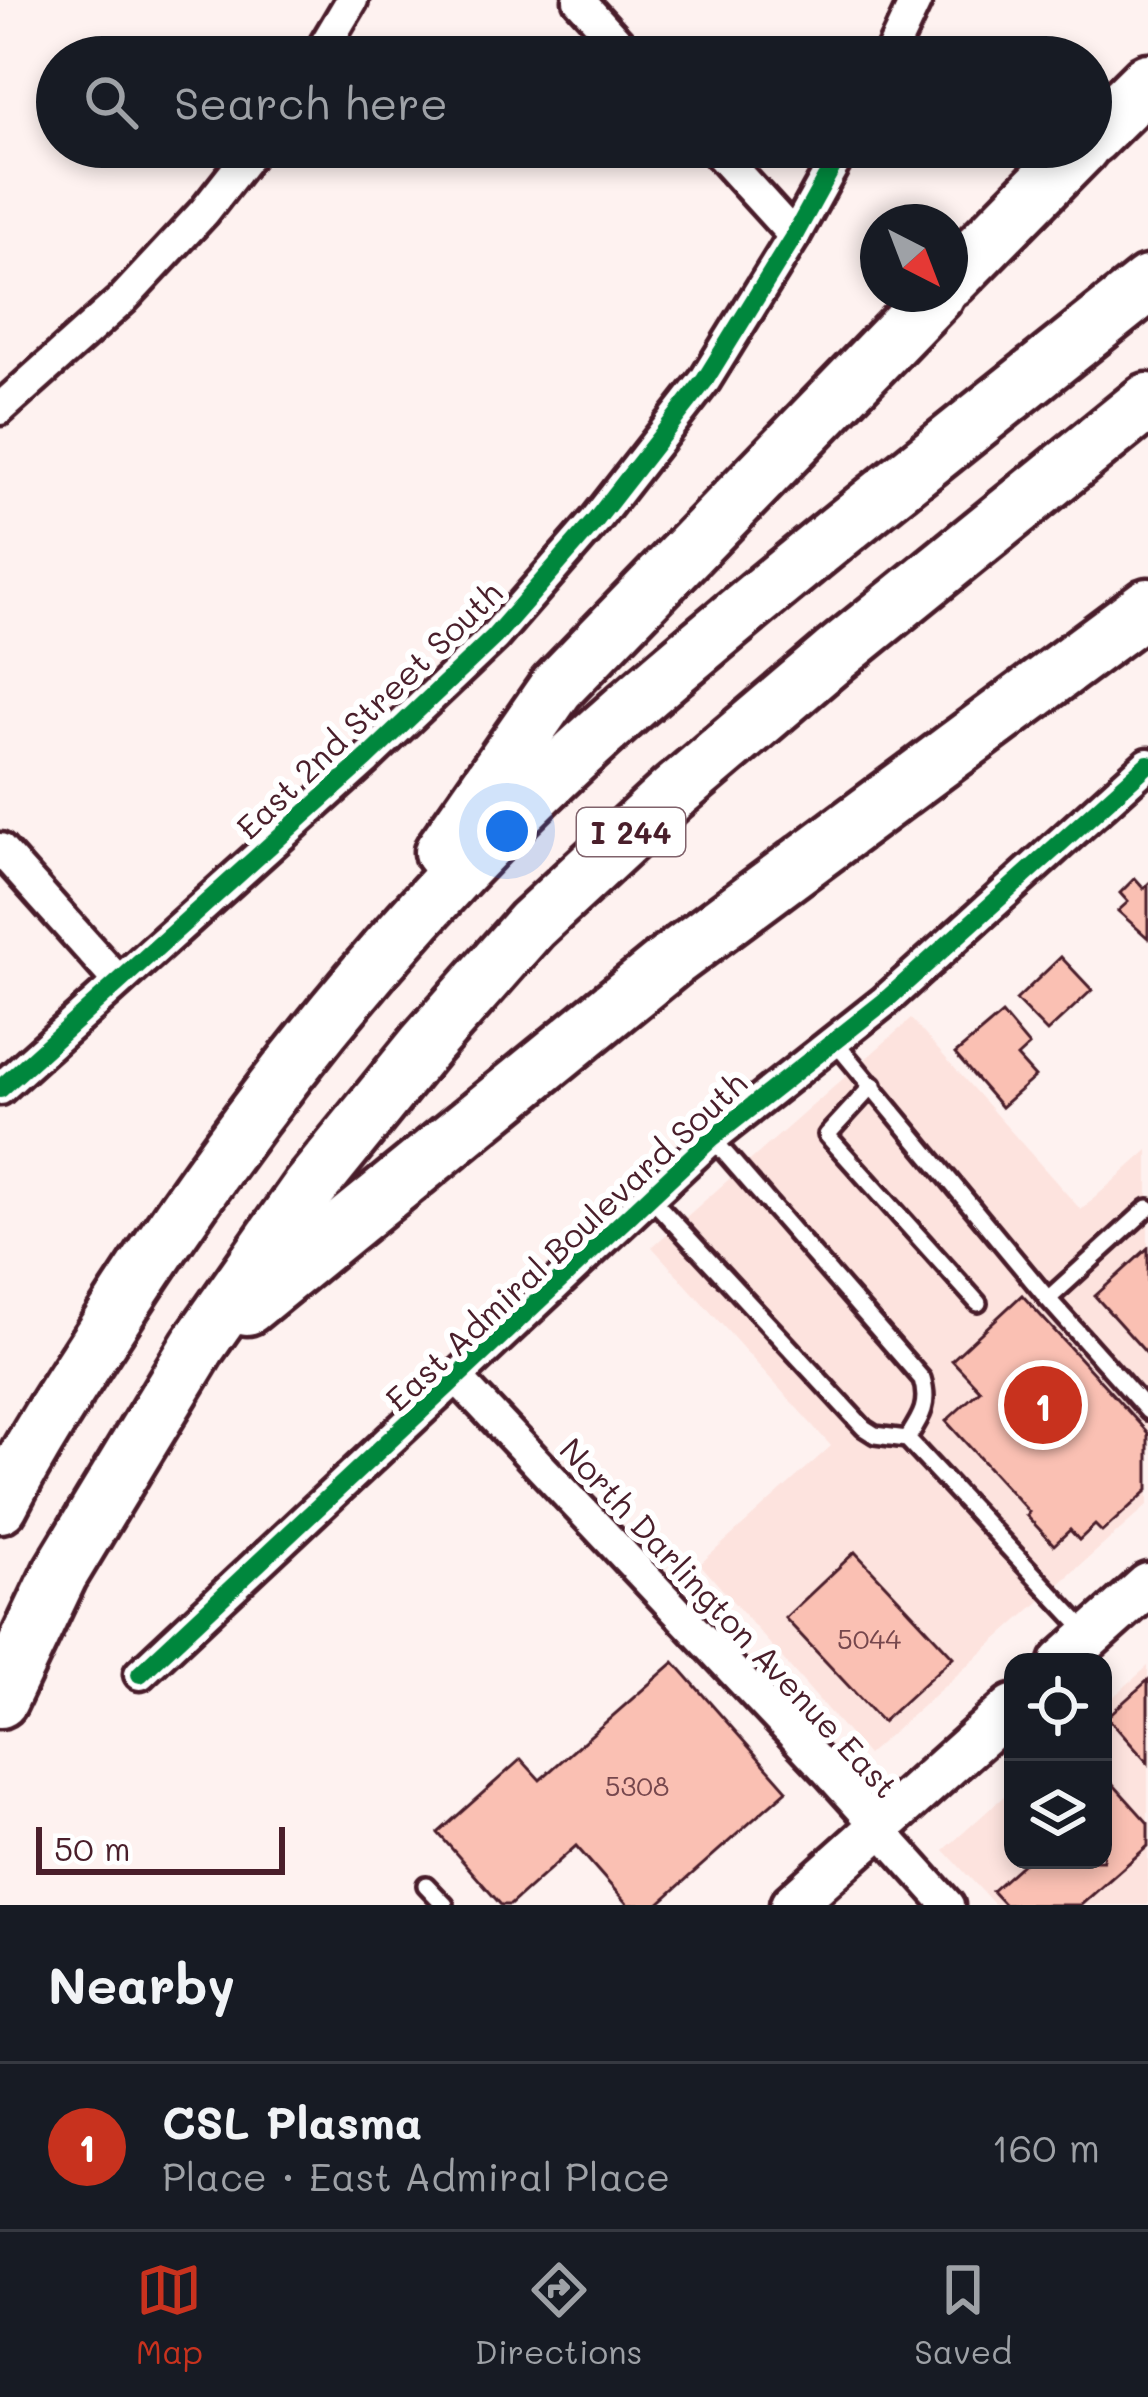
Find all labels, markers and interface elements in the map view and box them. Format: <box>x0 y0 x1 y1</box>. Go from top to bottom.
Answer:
search box <box>36 36 1112 168</box>
icon: search <box>78 69 144 135</box>
text: Search here <box>174 73 448 131</box>
north arrow <box>860 204 968 312</box>
street label: East 2nd Street South <box>226 571 510 847</box>
your location <box>477 801 537 861</box>
road number: I 244 <box>577 808 685 856</box>
street label: East Admiral Boulevard South <box>375 1061 755 1419</box>
pin: 1 <box>1004 1360 1082 1450</box>
street label: North Darlington Avenue East <box>551 1428 909 1806</box>
house number: 5044 <box>837 1621 901 1656</box>
map controls <box>1004 1653 1112 1869</box>
button: locate <box>1004 1653 1112 1761</box>
button: layers <box>1004 1761 1112 1869</box>
house number: 5308 <box>605 1768 669 1803</box>
scale bar <box>36 1821 285 1874</box>
text: 50 m <box>54 1826 130 1869</box>
text: Nearby <box>48 1950 235 2017</box>
text: CSL Plasma <box>162 2092 422 2150</box>
text: 1 <box>78 2121 96 2172</box>
text: 160 m <box>991 2121 1100 2172</box>
text: Place · East Admiral Place <box>162 2150 670 2201</box>
tab: Map <box>136 2257 203 2372</box>
tab: Directions <box>475 2257 642 2372</box>
tab: Saved <box>914 2257 1012 2372</box>

